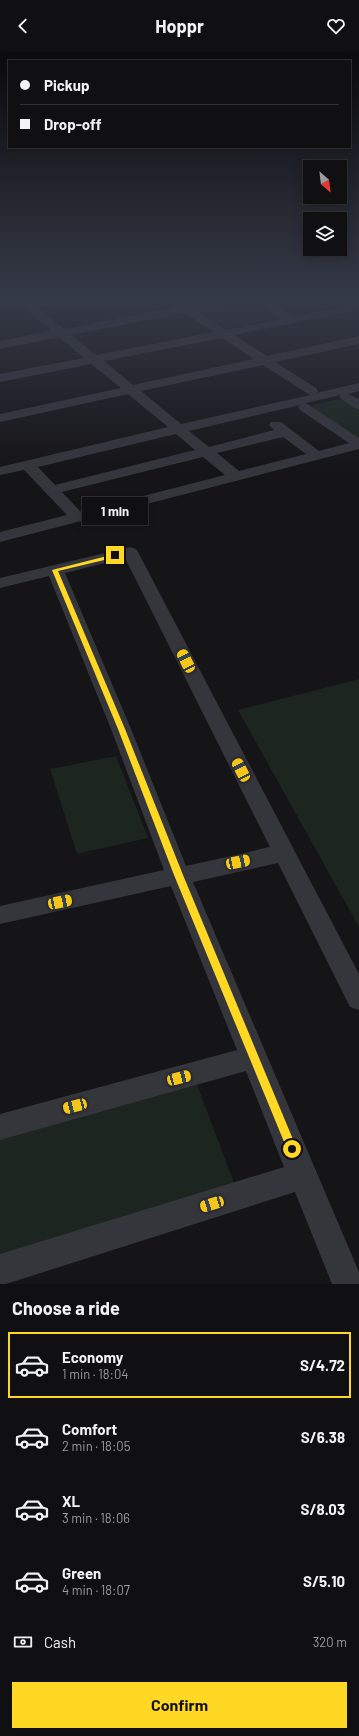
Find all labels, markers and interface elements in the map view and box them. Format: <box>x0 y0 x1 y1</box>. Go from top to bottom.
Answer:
icon: back <box>12 15 34 37</box>
text: Hoppr <box>155 15 204 37</box>
icon: heart <box>325 15 347 37</box>
text: Pickup <box>44 76 90 94</box>
text: Drop-off <box>44 115 102 133</box>
north arrow <box>303 160 347 204</box>
map controls <box>303 160 347 256</box>
button: layers <box>303 212 347 256</box>
callout: 1 min <box>82 497 148 525</box>
text: 1 min <box>101 503 129 519</box>
route end <box>106 546 124 564</box>
car <box>175 648 197 674</box>
car <box>230 757 252 783</box>
car <box>225 854 251 870</box>
car <box>47 894 73 910</box>
car <box>166 1069 192 1087</box>
car <box>62 1097 88 1115</box>
route start <box>283 1140 301 1158</box>
car <box>199 1195 225 1213</box>
text: Choose a ride <box>12 1297 120 1319</box>
icon: car <box>14 1347 50 1383</box>
text: Economy <box>62 1348 123 1366</box>
text: S/4.72 <box>300 1356 345 1374</box>
text: 1 min · 18:04 <box>62 1366 128 1382</box>
icon: car <box>14 1419 50 1455</box>
text: Comfort <box>62 1420 117 1438</box>
text: S/6.38 <box>301 1428 345 1446</box>
text: 2 min · 18:05 <box>62 1438 130 1454</box>
icon: car <box>14 1491 50 1527</box>
text: XL <box>62 1492 80 1510</box>
text: S/8.03 <box>301 1500 345 1518</box>
text: 3 min · 18:06 <box>62 1510 130 1526</box>
icon: car <box>14 1563 50 1599</box>
text: Green <box>62 1564 101 1582</box>
text: S/5.10 <box>303 1572 345 1590</box>
text: 4 min · 18:07 <box>62 1582 130 1598</box>
icon: cash <box>12 1631 34 1653</box>
text: Cash <box>44 1633 76 1651</box>
text: 320 m <box>313 1634 347 1650</box>
button: Confirm <box>12 1682 347 1728</box>

